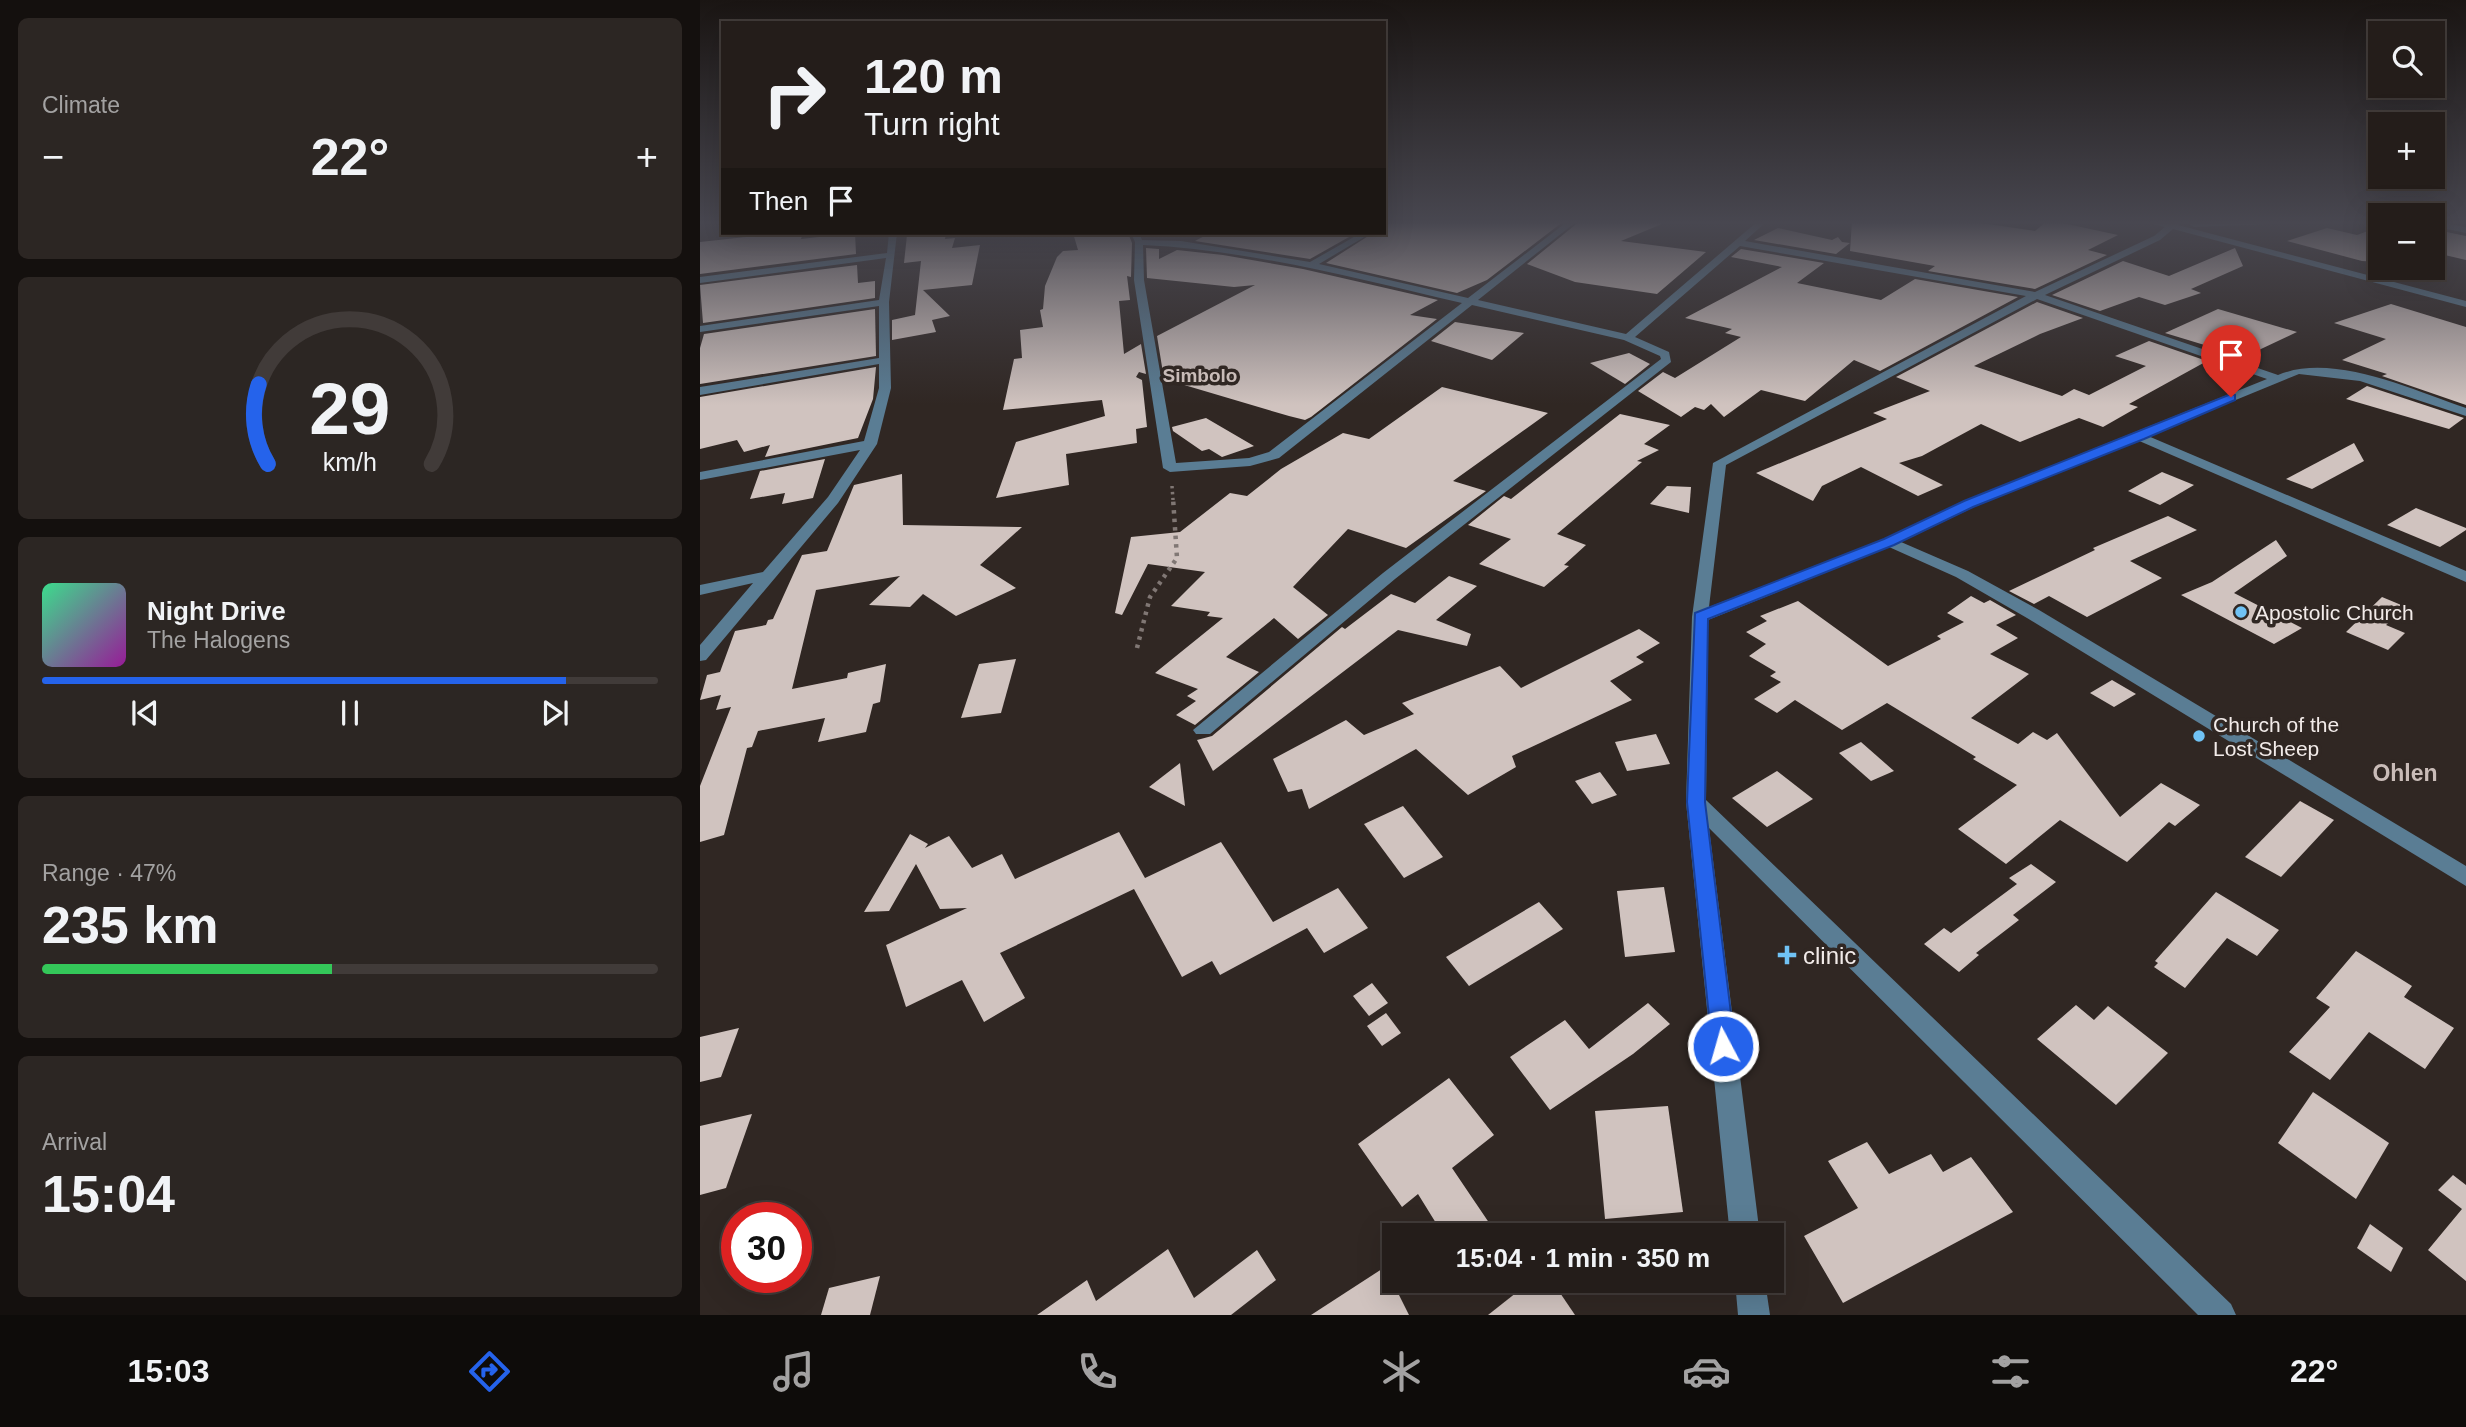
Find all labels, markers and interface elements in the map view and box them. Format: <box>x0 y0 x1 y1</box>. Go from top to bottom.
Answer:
map controls <box>2368 21 2445 280</box>
button: search <box>2368 21 2445 98</box>
icon: right <box>749 49 840 140</box>
text: 120 m <box>864 49 1003 103</box>
text: Climate <box>42 92 120 118</box>
text: Turn right <box>864 106 1000 142</box>
button: + <box>2368 112 2445 189</box>
text: 22° <box>311 128 389 186</box>
text: − <box>42 136 64 178</box>
text: + <box>636 136 658 178</box>
icon: arrive <box>822 182 860 220</box>
text: Then <box>749 186 808 216</box>
button: − <box>2368 203 2445 280</box>
pin <box>2201 325 2261 397</box>
icon: arrive <box>2212 336 2250 374</box>
district label: Simbolo <box>1163 365 1237 386</box>
text: 29 <box>310 369 390 450</box>
text: km/h <box>323 448 377 476</box>
text: Night Drive <box>147 596 286 626</box>
place label: Apostolic Church <box>2255 601 2414 624</box>
marker: Apostolic Church <box>2233 604 2249 620</box>
text: The Halogens <box>147 627 290 653</box>
icon: previous <box>126 694 164 732</box>
icon: pause <box>331 694 369 732</box>
icon: next <box>536 694 574 732</box>
place label: Church of the Lost Sheep <box>2213 713 2339 760</box>
marker: Church of the Lost Sheep <box>2191 728 2207 744</box>
district label: Ohlen <box>2372 760 2438 786</box>
text: Range · 47% <box>42 860 176 886</box>
text: 235 km <box>42 896 218 954</box>
place label: clinic <box>1803 942 1856 969</box>
marker: clinic <box>1777 945 1797 965</box>
position arrow <box>1686 1009 1760 1083</box>
text: Arrival <box>42 1129 107 1155</box>
text: 15:04 <box>42 1165 175 1223</box>
speed limit sign: 30 <box>721 1202 812 1293</box>
text: 15:04 · 1 min · 350 m <box>1456 1243 1710 1273</box>
icon: directions <box>465 1347 514 1396</box>
icon: music <box>769 1347 818 1396</box>
icon: phone <box>1073 1347 1122 1396</box>
icon: climate <box>1377 1347 1426 1396</box>
icon: car <box>1682 1347 1731 1396</box>
icon: filters <box>1986 1347 2035 1396</box>
text: 15:03 <box>128 1353 209 1389</box>
text: 22° <box>2290 1353 2338 1389</box>

